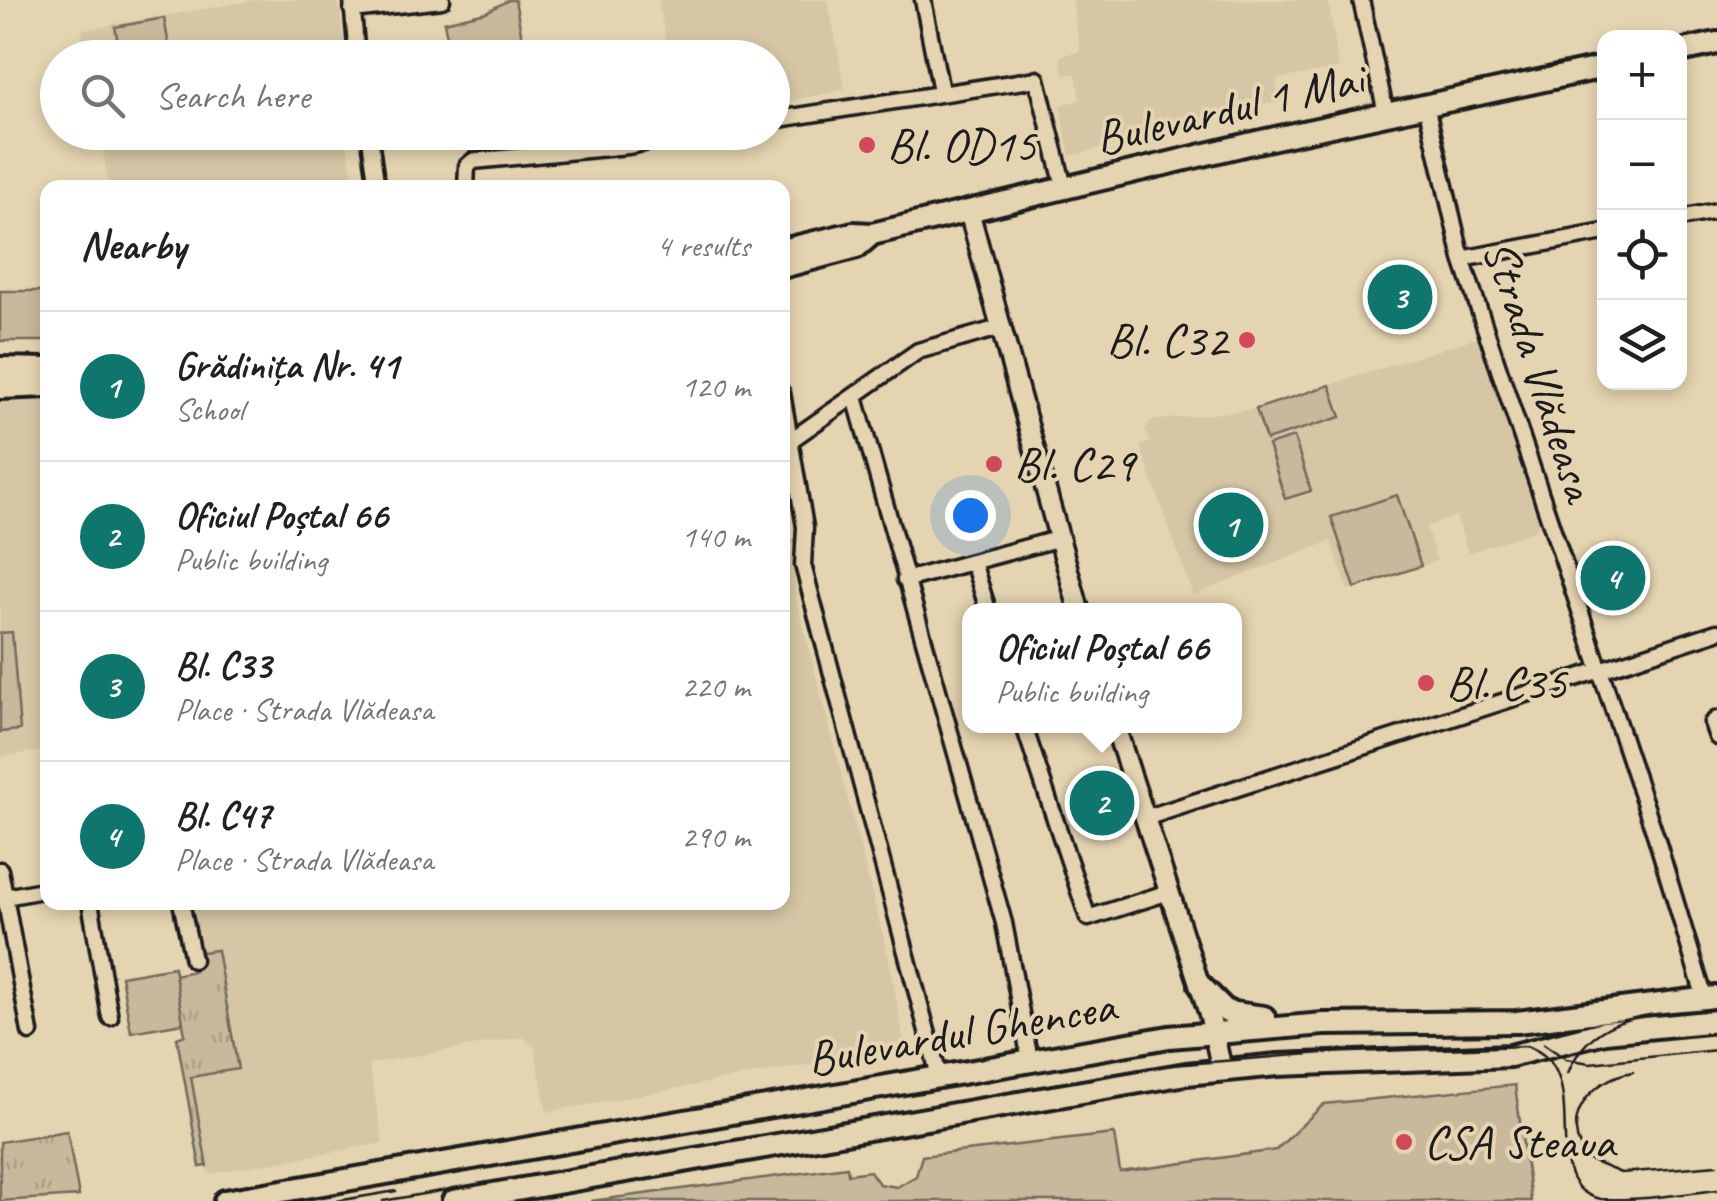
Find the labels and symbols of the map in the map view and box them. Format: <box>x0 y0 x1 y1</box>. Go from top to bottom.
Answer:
street label: Bulevardul 1 Mai <box>1089 47 1374 168</box>
place label: Bl. OD15 <box>887 115 1038 175</box>
marker: Bl. OD15 <box>856 134 878 156</box>
street label: Strada Vlădeasa <box>1470 232 1612 512</box>
pin: 3 <box>1368 260 1432 334</box>
place label: Bl. C32 <box>1106 310 1230 370</box>
marker: Bl. C32 <box>1236 329 1258 351</box>
place label: Bl. C29 <box>1014 434 1138 494</box>
marker: Bl. C29 <box>983 453 1005 475</box>
pin: 1 <box>1198 488 1264 562</box>
your location <box>945 490 996 541</box>
pin: 4 <box>1580 540 1646 616</box>
place label: Bl. C35 <box>1446 653 1569 713</box>
marker: Bl. C35 <box>1415 672 1437 694</box>
pin: 2 <box>1070 766 1134 840</box>
street label: Bulevardul Ghencea <box>802 975 1123 1089</box>
place label: CSA Steaua <box>1424 1112 1618 1172</box>
marker: CSA Steaua <box>1393 1131 1415 1153</box>

